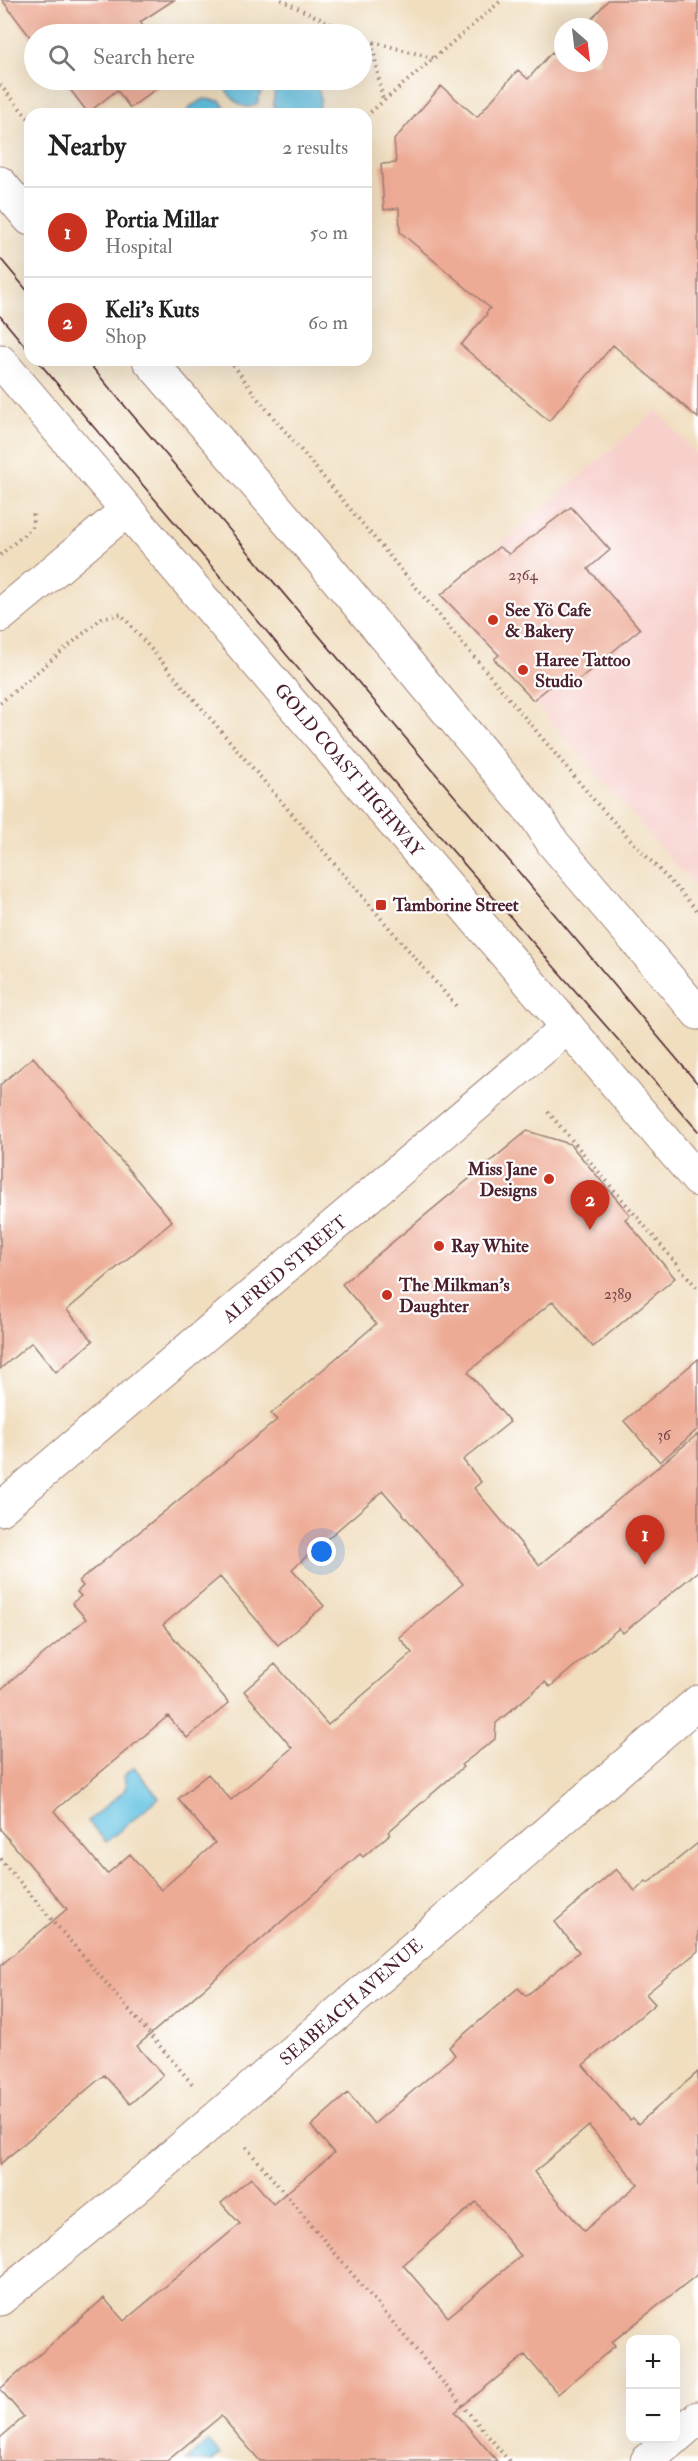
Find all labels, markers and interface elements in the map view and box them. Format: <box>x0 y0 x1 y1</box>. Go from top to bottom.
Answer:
north arrow <box>554 18 608 72</box>
search box <box>24 24 372 90</box>
icon: search <box>45 41 78 74</box>
text: Search here <box>93 43 195 71</box>
text: Nearby <box>48 131 126 163</box>
text: 2 results <box>282 135 348 160</box>
text: Portia Millar <box>105 206 218 234</box>
text: 1 <box>64 220 71 245</box>
text: 50 m <box>309 220 348 245</box>
text: Hospital <box>105 234 173 259</box>
text: Keli's Kuts <box>105 296 199 324</box>
text: 2 <box>62 310 73 335</box>
text: 60 m <box>308 310 348 335</box>
text: Shop <box>105 324 146 349</box>
house number: 2364 <box>508 566 538 585</box>
place label: See Yö Cafe & Bakery <box>505 599 591 643</box>
marker: See Yö Cafe & Bakery <box>486 613 500 627</box>
place label: Haree Tattoo Studio <box>535 649 631 693</box>
marker: Haree Tattoo Studio <box>516 663 530 677</box>
street label: GOLD COAST HIGHWAY <box>269 679 428 862</box>
place label: Tamborine Street <box>392 894 519 917</box>
marker: Tamborine Street <box>374 898 388 912</box>
place label: Miss Jane Designs <box>467 1158 537 1202</box>
marker: Miss Jane Designs <box>542 1172 556 1186</box>
pin: 2 <box>570 1180 610 1230</box>
street label: ALFRED STREET <box>218 1210 353 1329</box>
place label: Ray White <box>451 1235 529 1258</box>
marker: Ray White <box>432 1239 446 1253</box>
place label: The Milkman’s Daughter <box>398 1274 510 1318</box>
house number: 2389 <box>604 1285 632 1304</box>
marker: The Milkman’s Daughter <box>380 1288 394 1302</box>
house number: 36 <box>657 1426 672 1445</box>
pin: 1 <box>626 1516 664 1565</box>
your location <box>307 1537 336 1566</box>
street label: SEABEACH AVENUE <box>275 1934 428 2071</box>
map controls <box>626 2335 680 2443</box>
button: + <box>626 2335 680 2389</box>
button: − <box>626 2389 680 2443</box>

